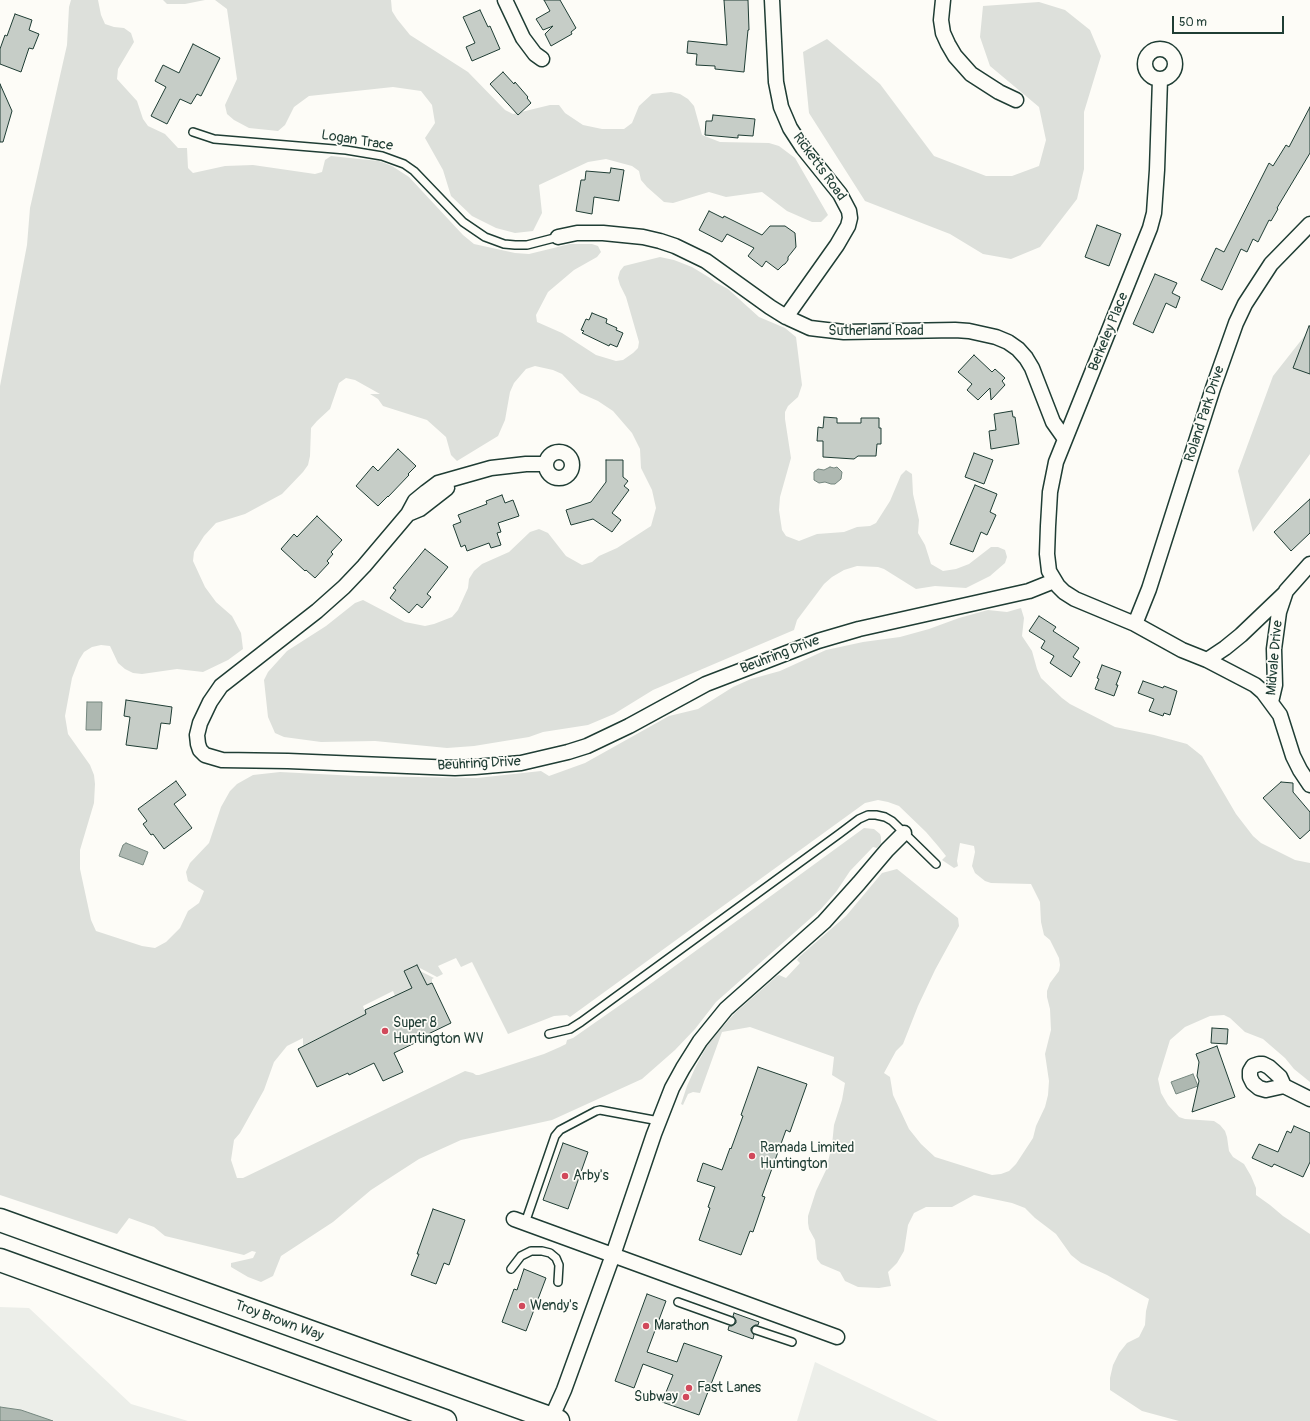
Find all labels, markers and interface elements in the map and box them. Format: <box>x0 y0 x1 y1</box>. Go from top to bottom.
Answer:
scale bar <box>1174 8 1286 34</box>
text: 50 m <box>1179 15 1207 30</box>
street label: Logan Trace <box>320 127 394 155</box>
street label: Ricketts Road <box>789 130 849 204</box>
street label: Berkeley Place <box>1086 290 1132 374</box>
street label: Sutherland Road <box>828 323 924 339</box>
street label: Roland Park Drive <box>1182 364 1228 464</box>
street label: Midvale Drive <box>1263 620 1287 696</box>
street label: Beuhring Drive <box>738 632 822 678</box>
street label: Beuhring Drive <box>437 753 521 775</box>
place label: Super 8 Huntington WV <box>393 1015 484 1048</box>
marker: Super 8 Huntington WV <box>380 1026 390 1036</box>
place label: Ramada Limited Huntington <box>760 1140 854 1172</box>
marker: Ramada Limited Huntington <box>747 1151 757 1161</box>
place label: Arby's <box>573 1168 609 1184</box>
marker: Arby's <box>560 1171 570 1181</box>
street label: Troy Brown Way <box>232 1297 326 1345</box>
place label: Wendy's <box>530 1298 578 1314</box>
marker: Wendy's <box>517 1301 527 1311</box>
place label: Marathon <box>654 1318 709 1334</box>
marker: Marathon <box>641 1321 651 1331</box>
place label: Fast Lanes <box>697 1380 761 1396</box>
marker: Fast Lanes <box>684 1383 694 1393</box>
place label: Subway <box>634 1389 678 1405</box>
marker: Subway <box>681 1392 691 1402</box>

